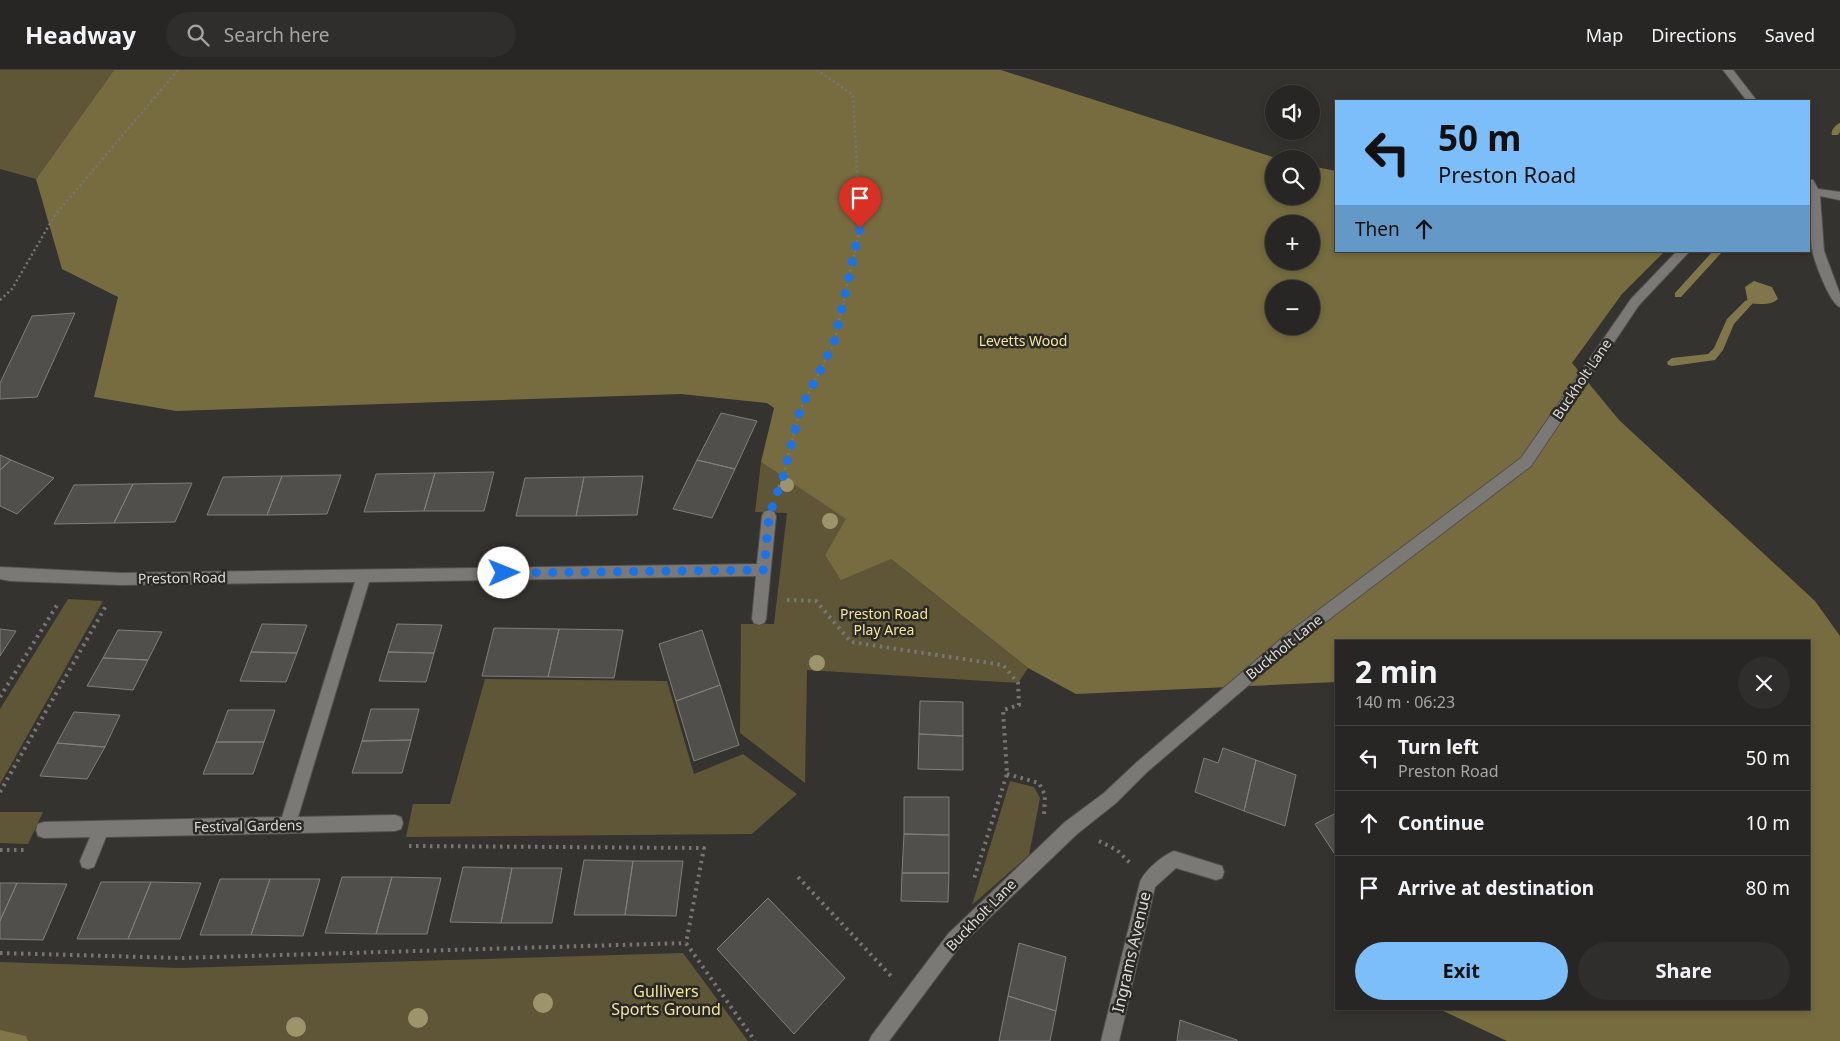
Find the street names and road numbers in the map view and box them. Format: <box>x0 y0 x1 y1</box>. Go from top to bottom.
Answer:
street label: Buckholt Lane <box>1548 335 1616 423</box>
street label: Preston Road <box>138 567 226 588</box>
street label: Buckholt Lane <box>1242 610 1326 683</box>
street label: Festival Gardens <box>194 815 303 836</box>
street label: Buckholt Lane <box>941 874 1020 955</box>
street label: Ingrams Avenue <box>1106 889 1156 1015</box>

